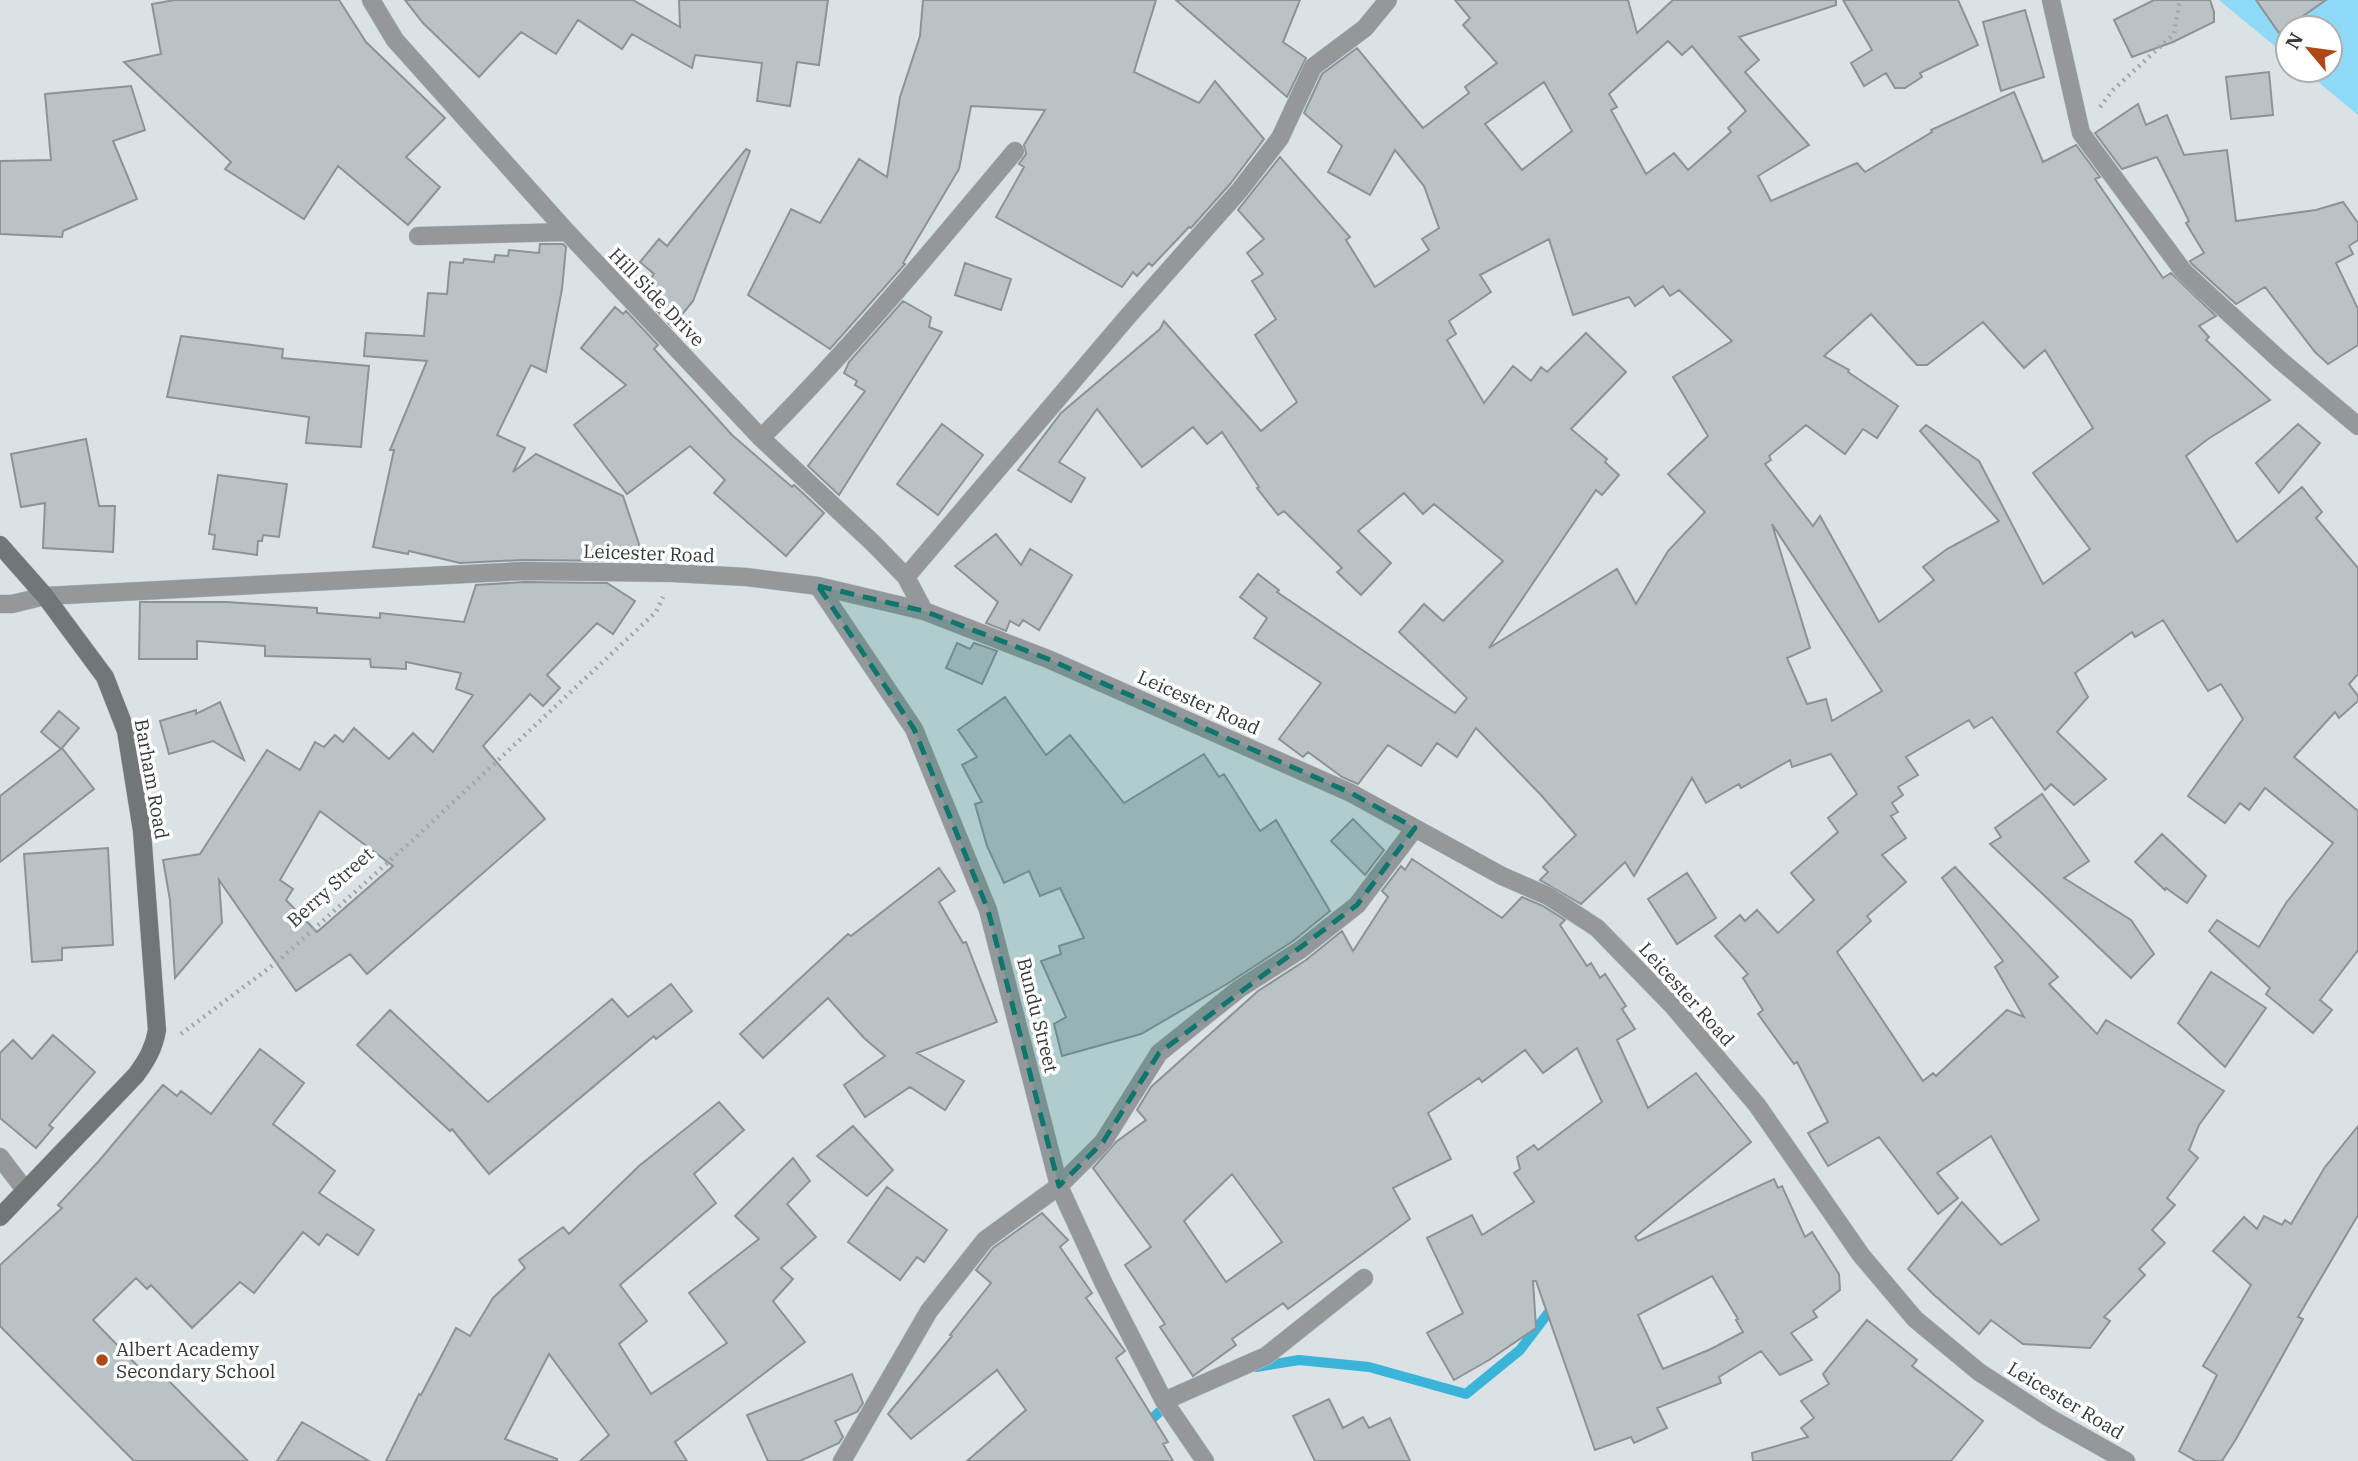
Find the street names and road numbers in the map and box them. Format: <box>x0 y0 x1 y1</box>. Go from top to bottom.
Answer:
street label: Hill Side Drive <box>604 243 710 351</box>
street label: Leicester Road <box>583 539 715 567</box>
street label: Leicester Road <box>1134 664 1264 740</box>
street label: Barham Road <box>130 717 174 841</box>
street label: Berry Street <box>282 842 378 932</box>
street label: Leicester Road <box>1634 937 1740 1051</box>
street label: Bundu Street <box>1012 955 1064 1075</box>
street label: Leicester Road <box>2003 1356 2129 1444</box>

